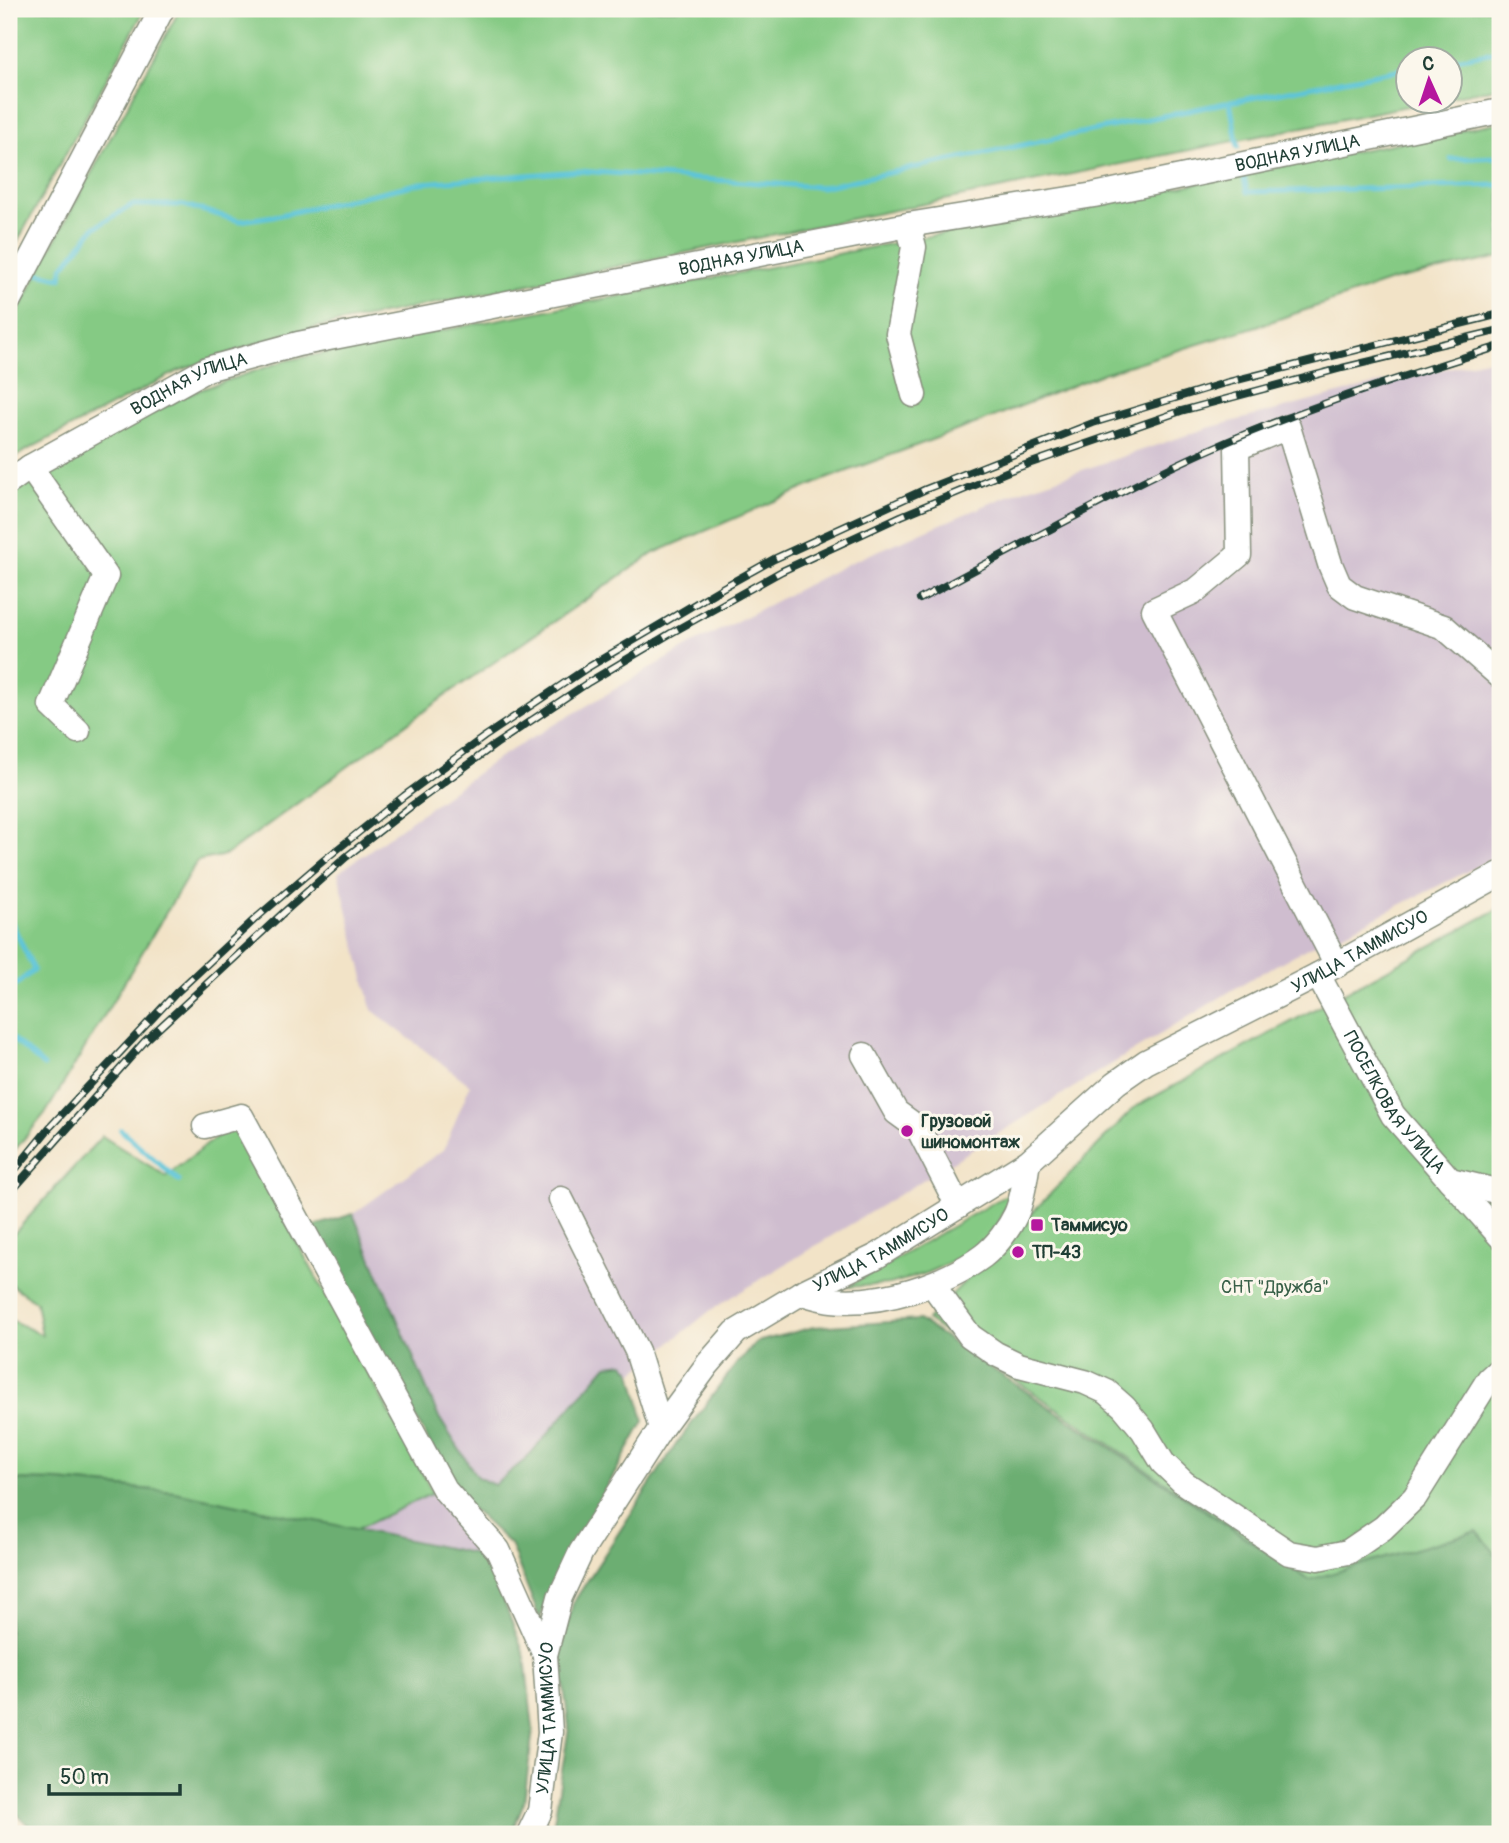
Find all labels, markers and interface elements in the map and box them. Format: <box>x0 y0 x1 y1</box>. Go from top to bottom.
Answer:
north arrow <box>1394 46 1464 116</box>
text: С <box>1422 52 1435 76</box>
street label: ВОДНАЯ УЛИЦА <box>1233 129 1362 178</box>
street label: ВОДНАЯ УЛИЦА <box>677 235 806 281</box>
street label: ВОДНАЯ УЛИЦА <box>127 347 250 421</box>
street label: УЛИЦА ТАММИСУО <box>1288 905 1432 999</box>
street label: ПОСЕЛКОВАЯ УЛИЦА <box>1338 1027 1451 1179</box>
place label: Грузовой шиномонтаж <box>921 1110 1020 1154</box>
marker: Грузовой шиномонтаж <box>899 1123 915 1139</box>
street label: УЛИЦА ТАММИСУО <box>809 1203 953 1297</box>
place label: Таммисуо <box>1050 1214 1128 1237</box>
marker: Таммисуо <box>1029 1217 1045 1233</box>
place label: ТП-43 <box>1031 1241 1081 1264</box>
marker: ТП-43 <box>1010 1244 1026 1260</box>
park label: СНТ "Дружба" <box>1221 1276 1329 1299</box>
street label: УЛИЦА ТАММИСУО <box>531 1640 562 1795</box>
scale bar <box>49 1752 180 1796</box>
text: 50 m <box>60 1764 109 1791</box>

